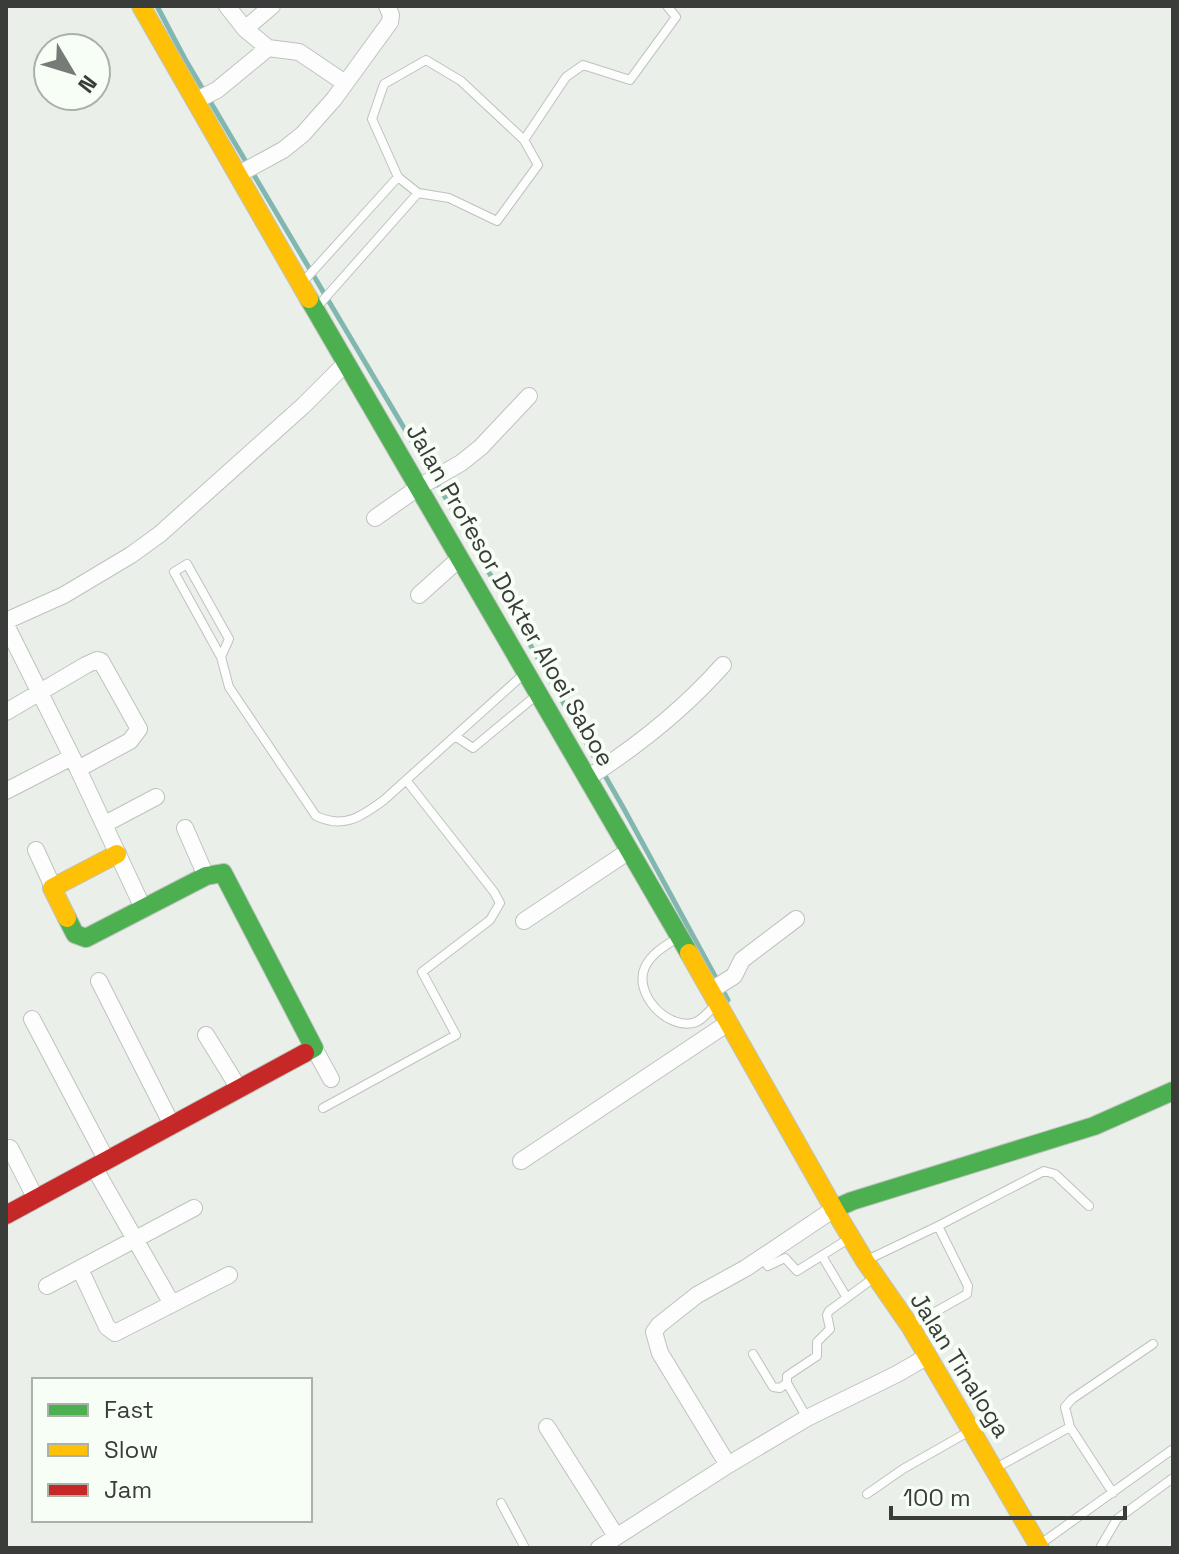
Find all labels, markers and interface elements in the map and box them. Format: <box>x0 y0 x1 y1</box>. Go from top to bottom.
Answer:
north arrow <box>32 32 112 112</box>
text: N <box>72 70 103 99</box>
street label: Jalan Profesor Dokter Aloei Saboe <box>399 418 622 772</box>
street label: Jalan Tinaloga <box>903 1286 1018 1443</box>
legend <box>32 1378 312 1522</box>
text: Fast <box>104 1394 154 1425</box>
text: Slow <box>104 1434 158 1465</box>
scale bar <box>891 1470 1125 1520</box>
text: Jam <box>104 1474 152 1505</box>
text: 100 m <box>903 1482 971 1513</box>

